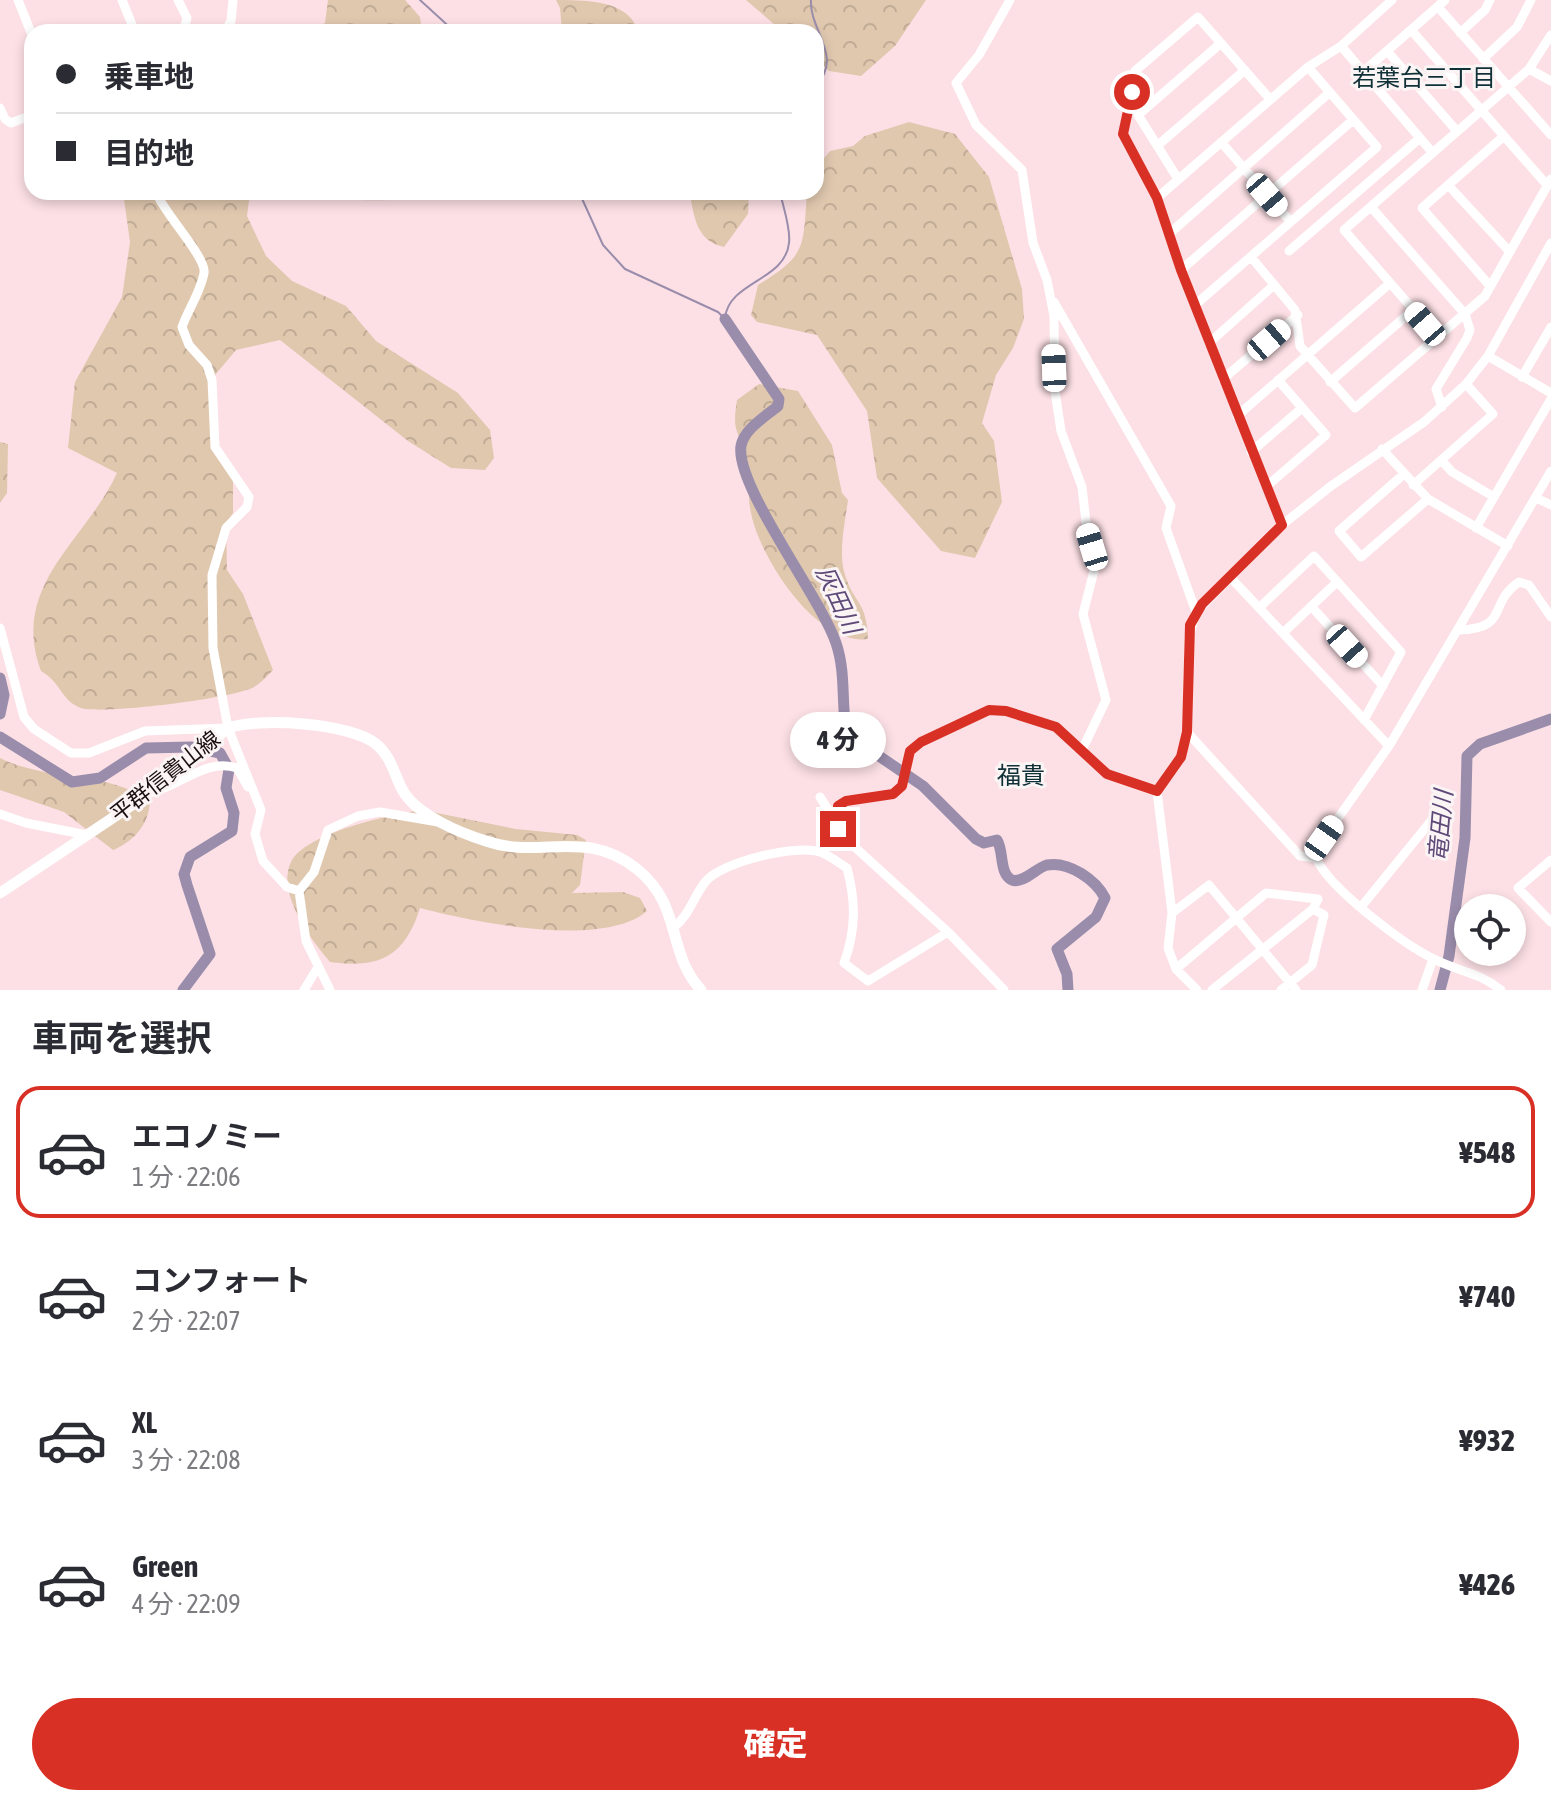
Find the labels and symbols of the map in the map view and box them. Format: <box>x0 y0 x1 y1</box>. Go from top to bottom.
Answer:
district label: 若葉台三丁目 <box>1352 64 1496 91</box>
route start <box>1114 74 1150 110</box>
car <box>1242 169 1292 221</box>
car <box>1400 298 1450 350</box>
car <box>1243 315 1295 365</box>
car <box>1041 344 1067 392</box>
car <box>1074 521 1110 573</box>
water label: 灰田川 <box>811 561 867 641</box>
car <box>1322 620 1372 672</box>
callout: 4 分 <box>790 713 886 769</box>
street label: 平群信貴山線 <box>105 725 225 827</box>
district label: 福貴 <box>997 762 1045 789</box>
water label: 竜田川 <box>1424 786 1457 863</box>
route end <box>820 811 856 847</box>
car <box>1300 811 1348 865</box>

